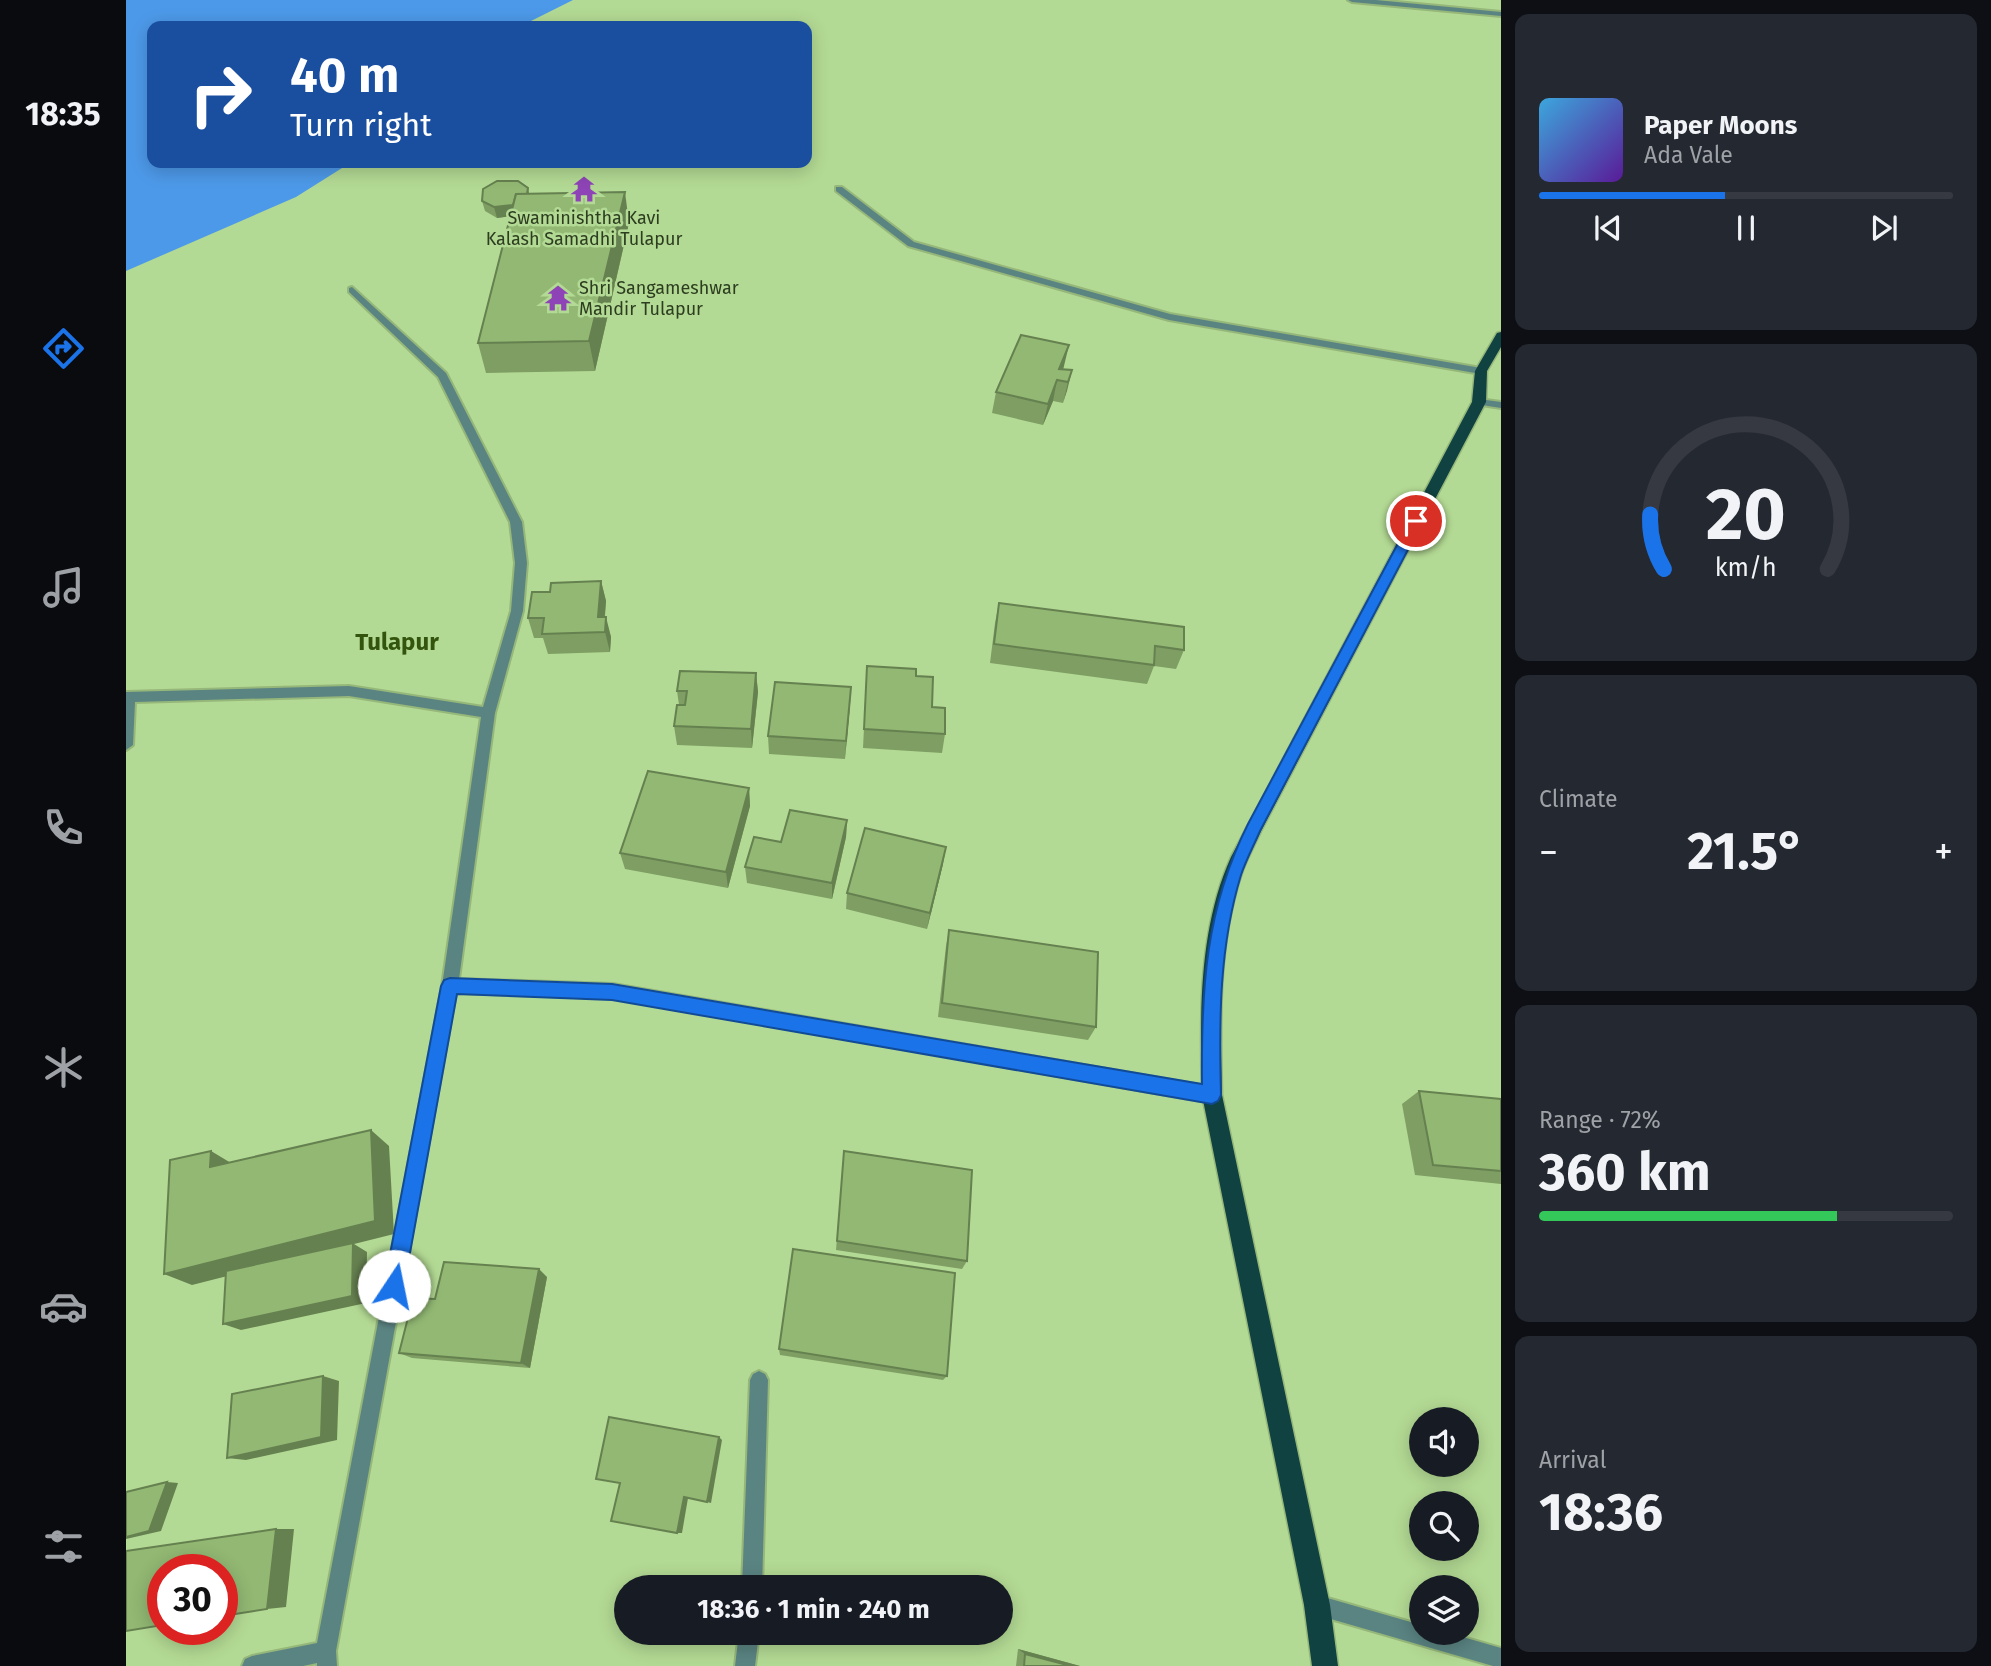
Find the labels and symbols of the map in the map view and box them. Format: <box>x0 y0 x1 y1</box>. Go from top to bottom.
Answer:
temple icon: Swaminishtha Kavi Kalash Samadhi Tulapur <box>569 174 599 204</box>
place label: Swaminishtha Kavi Kalash Samadhi Tulapur <box>486 207 682 250</box>
place label: Shri Sangameshwar Mandir Tulapur <box>579 277 739 320</box>
temple icon: Shri Sangameshwar Mandir Tulapur <box>543 283 573 313</box>
pin <box>1386 491 1446 551</box>
district label: Tulapur <box>355 628 439 656</box>
position arrow <box>357 1249 431 1323</box>
speed limit sign: 30 <box>147 1554 238 1645</box>

